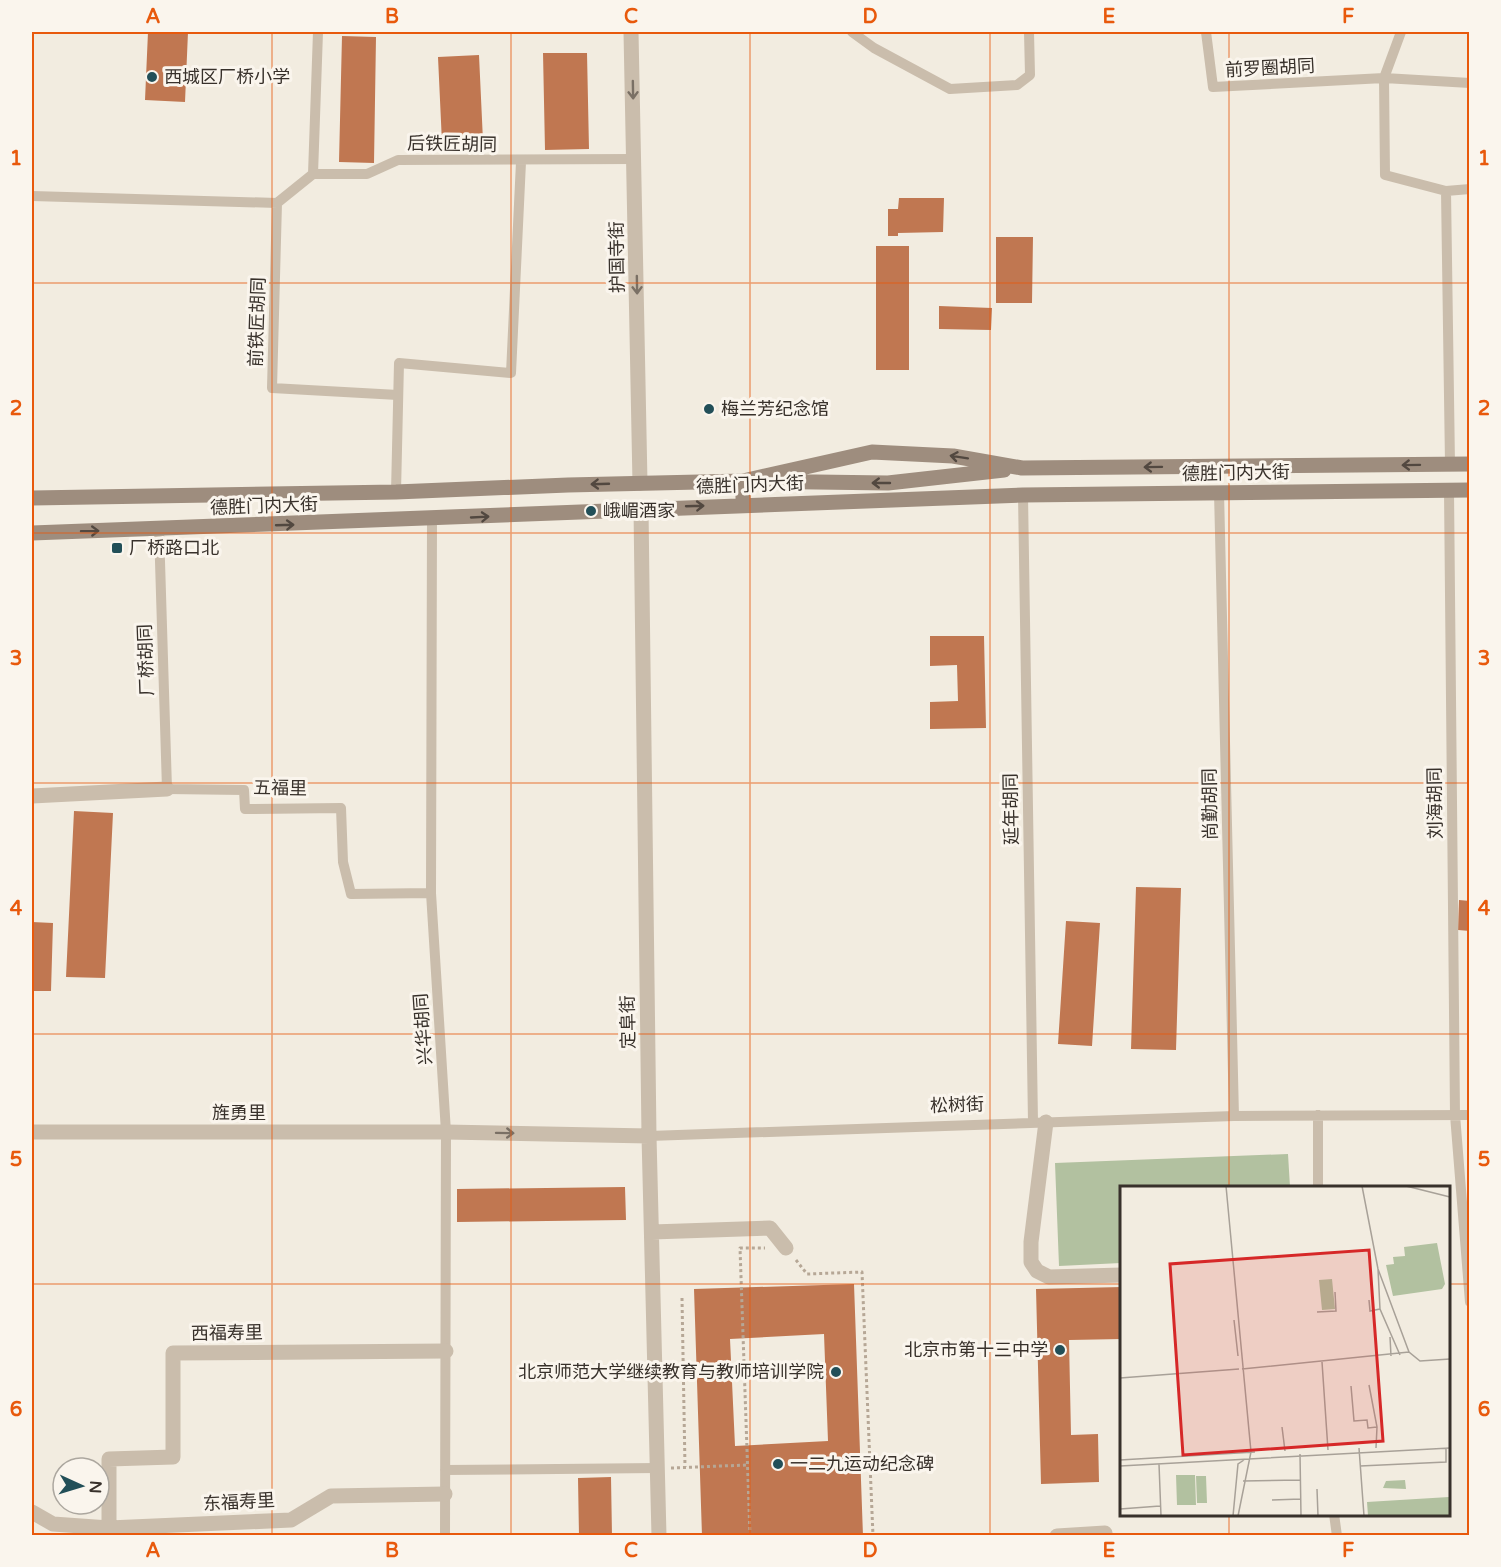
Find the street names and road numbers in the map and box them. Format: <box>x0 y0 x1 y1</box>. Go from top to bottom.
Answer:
street label: 前罗圈胡同 <box>1224 55 1316 81</box>
street label: 后铁匠胡同 <box>407 132 497 156</box>
street label: 护国寺街 <box>605 221 629 293</box>
street label: 前铁匠胡同 <box>244 277 270 367</box>
street label: 德胜门内大街 <box>1182 461 1290 485</box>
street label: 德胜门内大街 <box>696 472 804 498</box>
street label: 德胜门内大街 <box>210 493 318 519</box>
street label: 厂桥胡同 <box>134 624 158 696</box>
street label: 刘海胡同 <box>1423 767 1447 839</box>
street label: 尚勤胡同 <box>1198 768 1222 840</box>
street label: 延年胡同 <box>999 773 1023 845</box>
street label: 五福里 <box>253 777 307 799</box>
street label: 兴华胡同 <box>410 992 436 1066</box>
street label: 定阜街 <box>617 995 639 1049</box>
street label: 松树街 <box>930 1093 984 1117</box>
street label: 旌勇里 <box>212 1102 266 1124</box>
street label: 西福寿里 <box>191 1321 263 1345</box>
street label: 东福寿里 <box>202 1489 276 1515</box>

